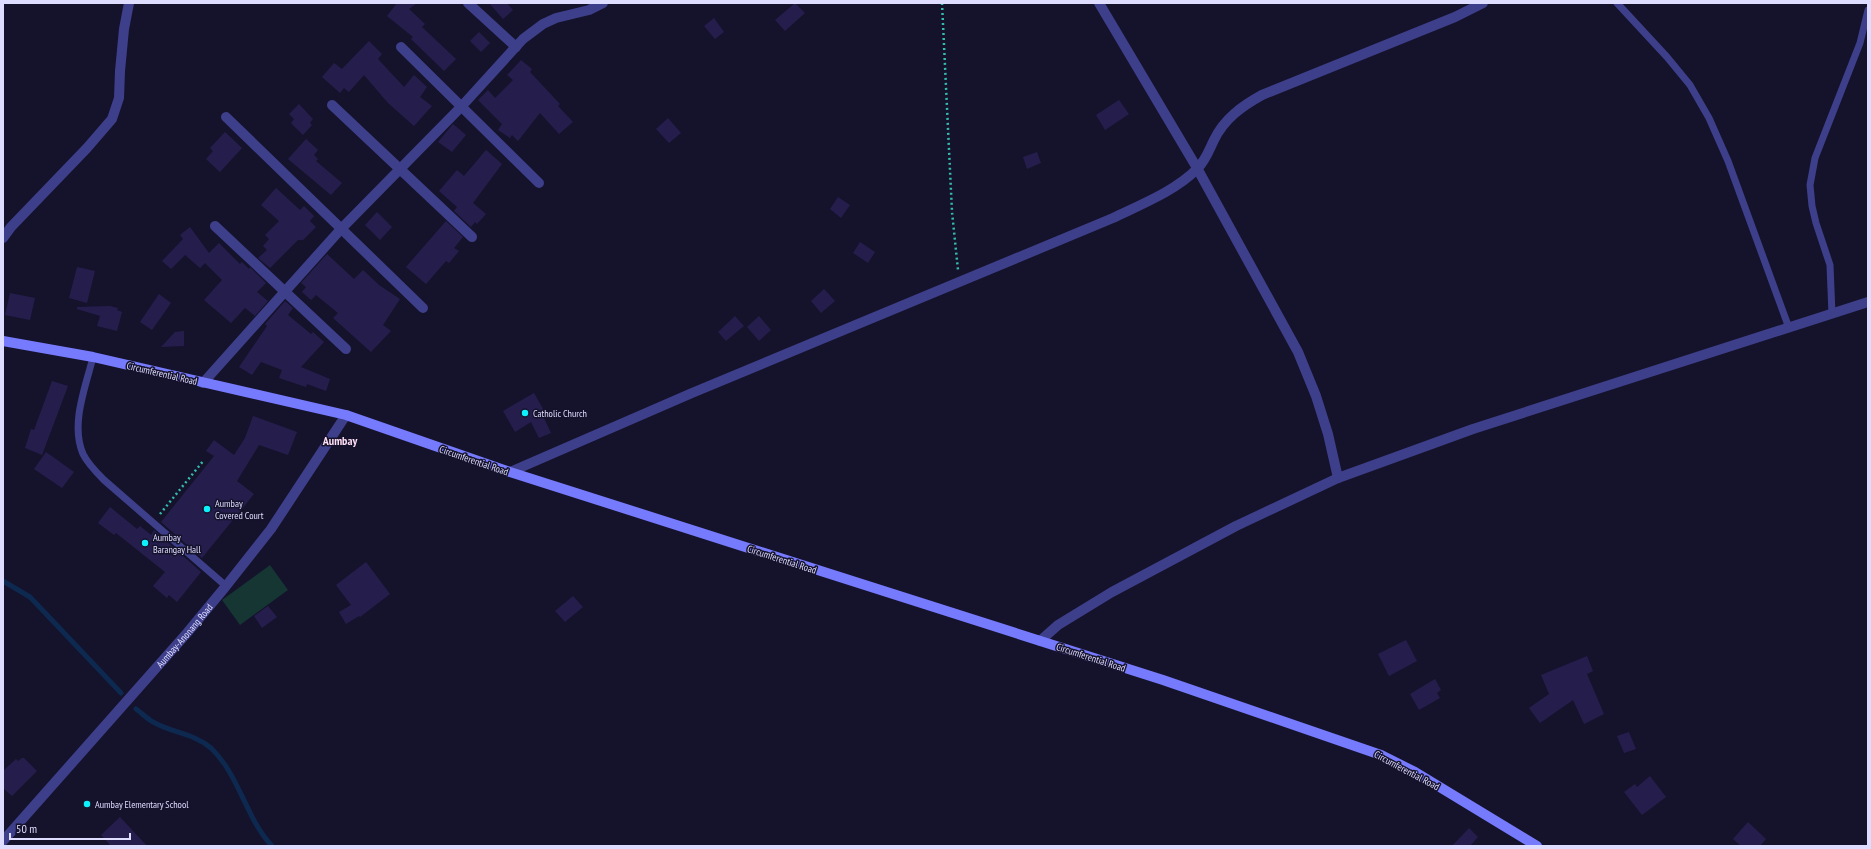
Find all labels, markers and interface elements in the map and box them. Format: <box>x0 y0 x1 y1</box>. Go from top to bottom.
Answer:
street label: Circumferential Road <box>125 359 199 388</box>
place label: Catholic Church <box>533 407 587 420</box>
marker: Catholic Church <box>520 408 530 418</box>
district label: Aumbay <box>322 433 357 448</box>
street label: Circumferential Road <box>438 443 510 478</box>
place label: Aumbay Covered Court <box>215 497 264 522</box>
marker: Aumbay Covered Court <box>202 504 212 514</box>
place label: Aumbay Barangay Hall <box>153 531 201 556</box>
marker: Aumbay Barangay Hall <box>140 538 150 548</box>
street label: Circumferential Road <box>745 542 818 577</box>
street label: Aumbay-Anonang Road <box>153 601 216 671</box>
street label: Circumferential Road <box>1054 640 1127 675</box>
street label: Circumferential Road <box>1372 748 1442 793</box>
place label: Aumbay Elementary School <box>95 798 189 811</box>
marker: Aumbay Elementary School <box>82 799 92 809</box>
scale bar <box>10 815 130 841</box>
text: 50 m <box>16 821 37 836</box>

